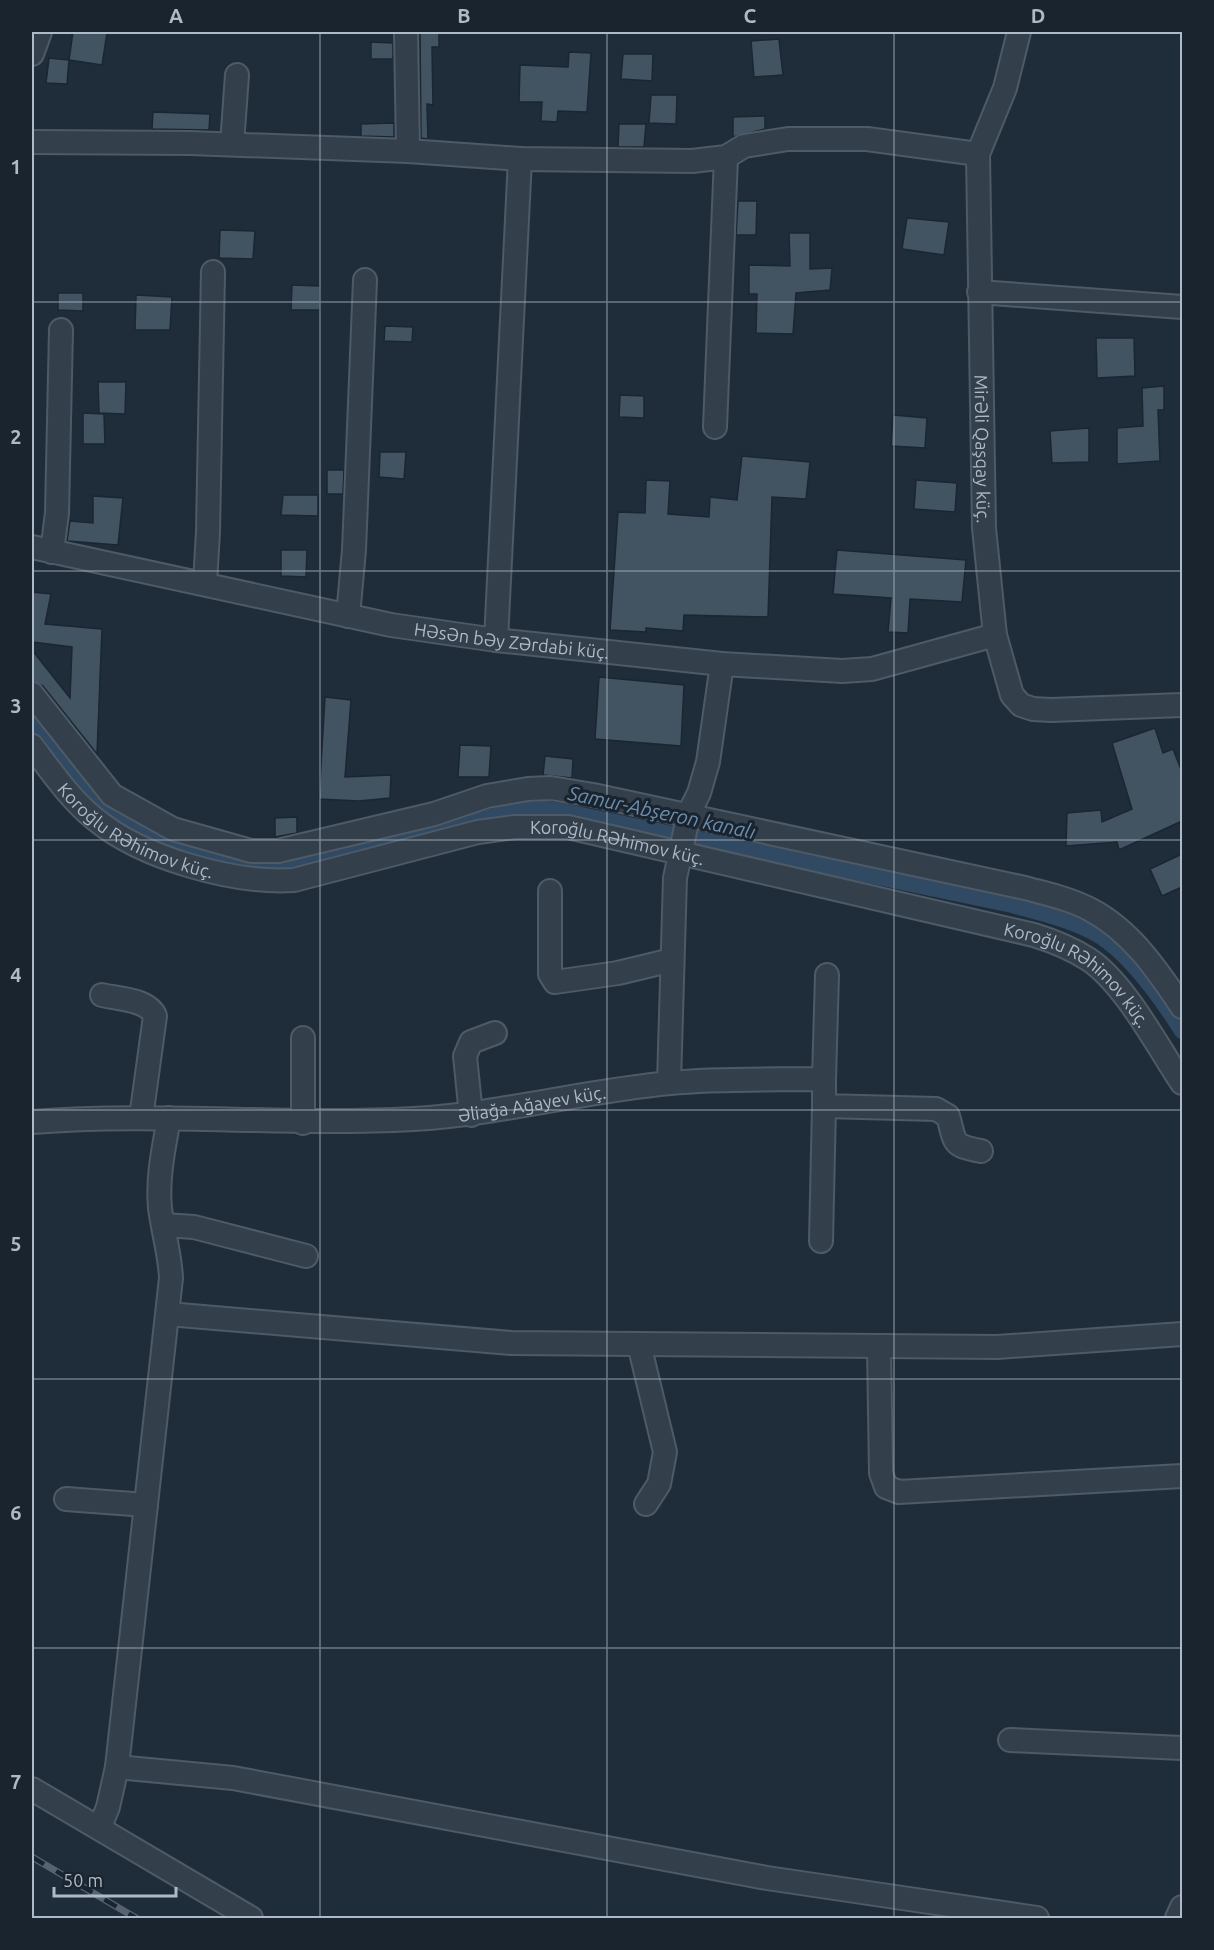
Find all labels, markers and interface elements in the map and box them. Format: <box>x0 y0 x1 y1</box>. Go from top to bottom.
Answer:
text: A <box>169 4 183 27</box>
text: B <box>457 4 471 27</box>
text: C <box>744 4 757 27</box>
text: D <box>1031 4 1045 27</box>
text: 1 <box>10 155 22 178</box>
street label: Mirəli Qaşqay küç. <box>971 374 994 523</box>
text: 2 <box>10 425 22 448</box>
street label: Həsən bəy Zərdabi küç. <box>413 618 610 662</box>
text: 3 <box>10 694 22 717</box>
street label: Koroğlu Rəhimov küç. <box>54 779 215 882</box>
water label: Samur-Abşeron kanalı <box>565 781 758 843</box>
street label: Koroğlu Rəhimov küç. <box>530 817 706 868</box>
street label: Koroğlu Rəhimov küç. <box>1002 918 1154 1031</box>
text: 4 <box>10 963 22 986</box>
street label: Əliağa Ağayev küç. <box>457 1081 607 1125</box>
text: 5 <box>10 1232 22 1255</box>
text: 6 <box>10 1501 22 1524</box>
text: 7 <box>10 1770 22 1793</box>
scale bar <box>54 1860 176 1898</box>
text: 50 m <box>63 1870 103 1890</box>

